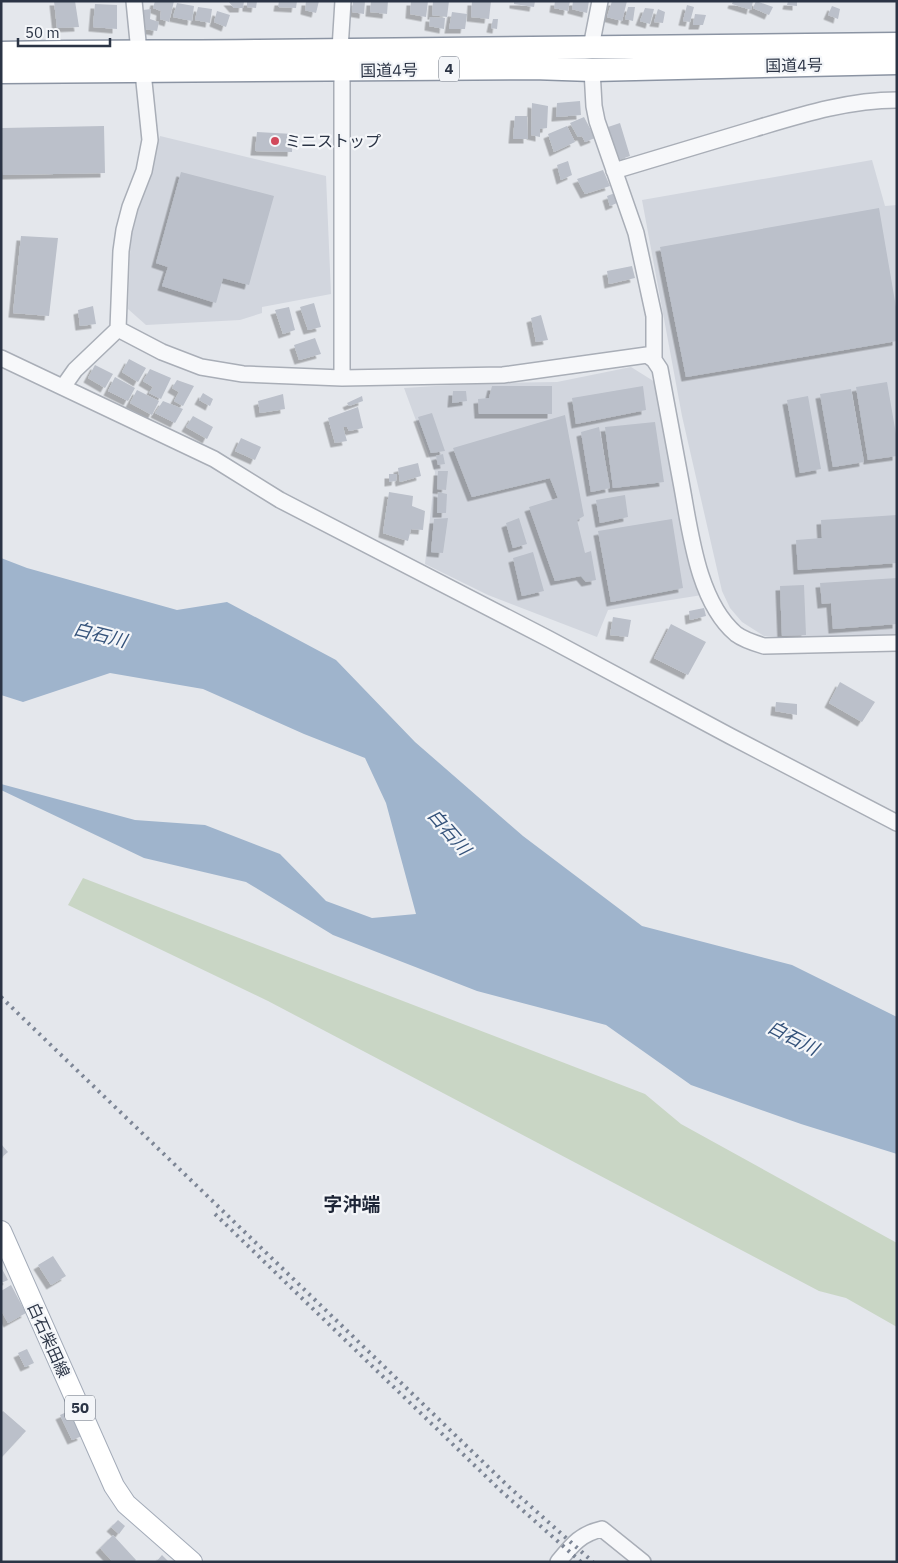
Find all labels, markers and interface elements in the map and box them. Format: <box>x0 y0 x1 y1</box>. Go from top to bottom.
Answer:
scale bar <box>18 15 110 47</box>
text: 50 m <box>25 23 60 42</box>
street label: 国道4号 <box>765 54 823 76</box>
road number: 4 <box>439 56 459 82</box>
street label: 国道4号 <box>360 59 418 81</box>
place label: ミニストップ <box>285 131 381 151</box>
marker: ミニストップ <box>269 135 281 147</box>
water label: 白石川 <box>71 617 131 653</box>
water label: 白石川 <box>423 804 477 861</box>
water label: 白石川 <box>764 1015 824 1061</box>
district label: 字沖端 <box>323 1192 381 1216</box>
street label: 白石柴田線 <box>24 1299 74 1381</box>
road number: 50 <box>65 1396 95 1420</box>

